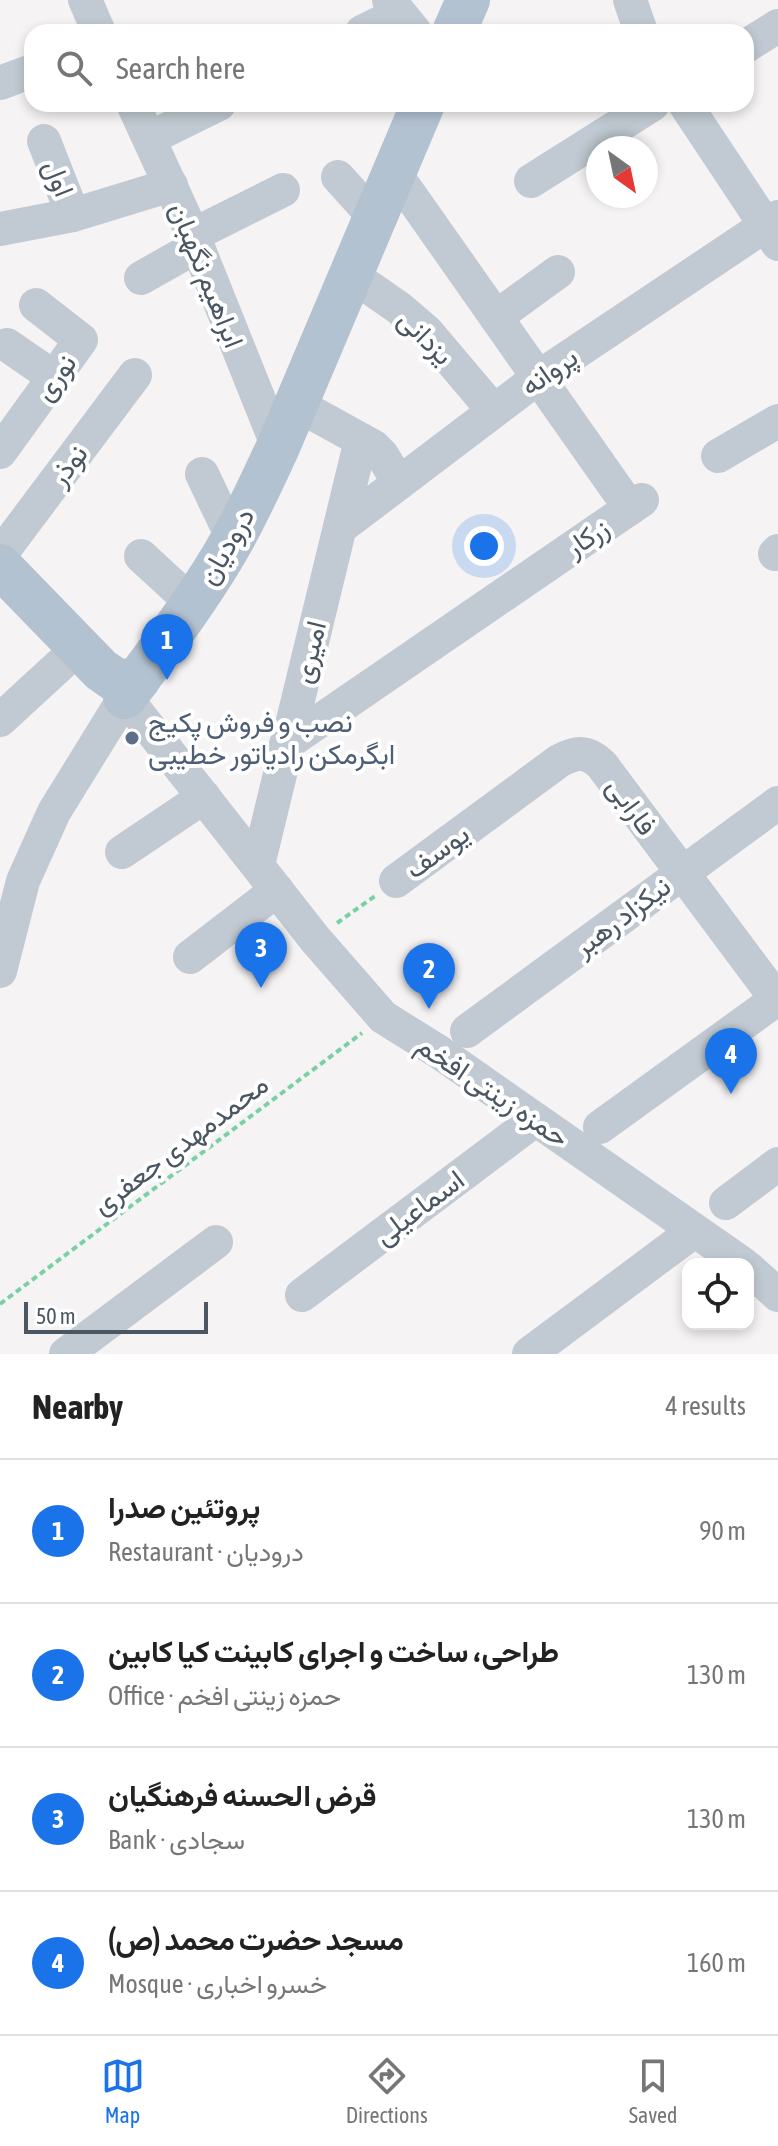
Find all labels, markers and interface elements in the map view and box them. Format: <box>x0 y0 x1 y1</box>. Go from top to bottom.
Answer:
search box <box>24 24 754 112</box>
icon: search <box>52 46 96 90</box>
text: Search here <box>116 51 245 85</box>
north arrow <box>586 136 658 208</box>
street label: اول <box>35 155 81 202</box>
street label: ابراهیم نگهبان <box>161 198 251 353</box>
street label: یزدانی <box>391 303 460 372</box>
street label: پروانه <box>515 340 585 404</box>
street label: نوری <box>27 347 84 408</box>
street label: نوذر <box>42 438 95 494</box>
street label: درودیان <box>191 502 262 591</box>
street label: زرکار <box>558 511 616 565</box>
your location <box>464 526 504 566</box>
pin: 1 <box>141 614 193 680</box>
street label: امیری <box>286 618 334 687</box>
place label: نصب و فروش پکیج ابگرمکن رادیاتور خطیبی <box>148 706 395 772</box>
marker: نصب و فروش پکیج ابگرمکن رادیاتور خطیبی <box>123 729 141 747</box>
street label: فارابی <box>599 771 664 842</box>
street label: یوسف <box>399 817 476 886</box>
street label: نیکزاد رهبر <box>567 869 678 965</box>
pin: 3 <box>235 922 287 988</box>
pin: 2 <box>403 943 455 1009</box>
street label: حمزه زینتی افخم <box>409 1028 575 1156</box>
pin: 4 <box>705 1028 757 1094</box>
street label: محمدمهدی جعفری <box>86 1068 275 1222</box>
street label: اسماعیلی <box>368 1163 471 1252</box>
map controls <box>682 1258 754 1330</box>
button: locate <box>682 1258 754 1330</box>
scale bar <box>24 1298 208 1334</box>
text: 50 m <box>36 1303 76 1329</box>
text: Nearby <box>32 1387 123 1426</box>
text: 4 results <box>665 1391 746 1421</box>
text: پروتئین صدرا <box>108 1490 261 1524</box>
text: 1 <box>52 1516 64 1546</box>
text: 90 m <box>699 1516 746 1546</box>
text: Restaurant · درودیان <box>108 1537 304 1567</box>
text: طراحی، ساخت و اجرای کابینت کیا کابین <box>108 1634 559 1668</box>
text: 2 <box>52 1660 64 1690</box>
text: 130 m <box>687 1660 746 1690</box>
text: Office · حمزه زینتی افخم <box>108 1681 341 1711</box>
text: قرض الحسنه فرهنگیان <box>108 1778 377 1812</box>
text: 3 <box>52 1804 64 1834</box>
text: 130 m <box>687 1804 746 1834</box>
text: Bank · سجادی <box>108 1825 245 1855</box>
text: مسجد حضرت محمد (ص) <box>108 1922 404 1956</box>
text: 4 <box>52 1948 64 1978</box>
text: 160 m <box>687 1948 746 1978</box>
text: Mosque · خسرو اخباری <box>108 1969 327 1999</box>
tab: Map <box>101 2054 145 2128</box>
tab: Directions <box>346 2054 428 2128</box>
tab: Saved <box>629 2054 677 2128</box>

